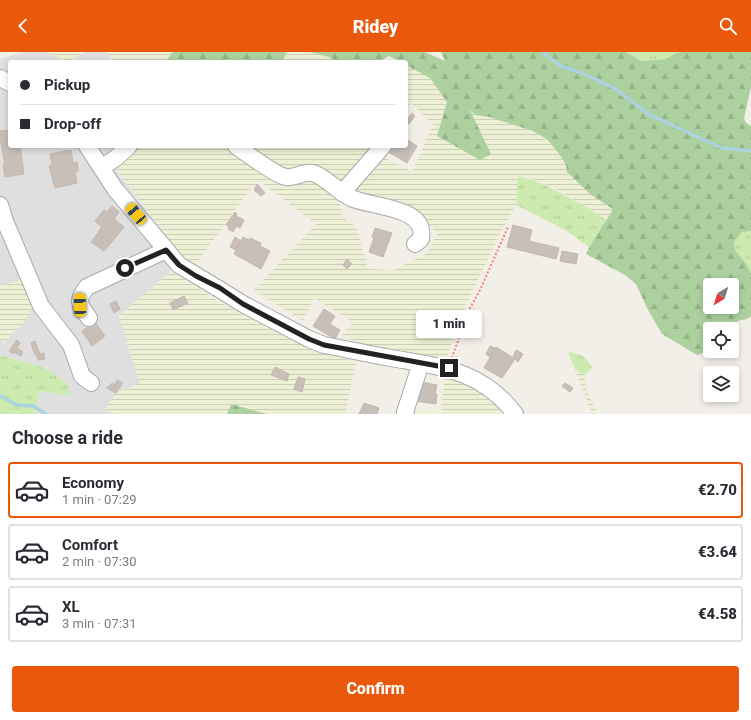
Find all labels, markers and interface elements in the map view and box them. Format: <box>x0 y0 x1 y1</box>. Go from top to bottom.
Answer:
icon: back <box>12 15 34 37</box>
icon: search <box>717 15 739 37</box>
text: Ridey <box>353 16 398 37</box>
text: Pickup <box>44 76 90 94</box>
text: Drop-off <box>44 115 101 133</box>
car <box>124 201 148 227</box>
route start <box>116 259 134 277</box>
north arrow <box>703 278 739 314</box>
map controls <box>703 278 739 402</box>
car <box>74 293 86 317</box>
callout: 1 min <box>416 310 482 338</box>
text: 1 min <box>433 316 465 331</box>
button: locate <box>703 322 739 358</box>
route end <box>440 359 458 377</box>
button: layers <box>703 366 739 402</box>
text: Choose a ride <box>12 427 123 448</box>
icon: car <box>14 472 50 508</box>
text: Economy <box>62 474 124 492</box>
text: €2.70 <box>698 481 737 499</box>
text: 1 min · 07:29 <box>62 492 137 507</box>
icon: car <box>14 534 50 570</box>
text: Comfort <box>62 536 118 554</box>
text: €3.64 <box>698 543 737 561</box>
text: 2 min · 07:30 <box>62 554 137 569</box>
icon: car <box>14 596 50 632</box>
text: XL <box>62 598 80 616</box>
text: €4.58 <box>698 605 737 623</box>
text: 3 min · 07:31 <box>62 616 137 631</box>
button: Confirm <box>12 666 739 712</box>

